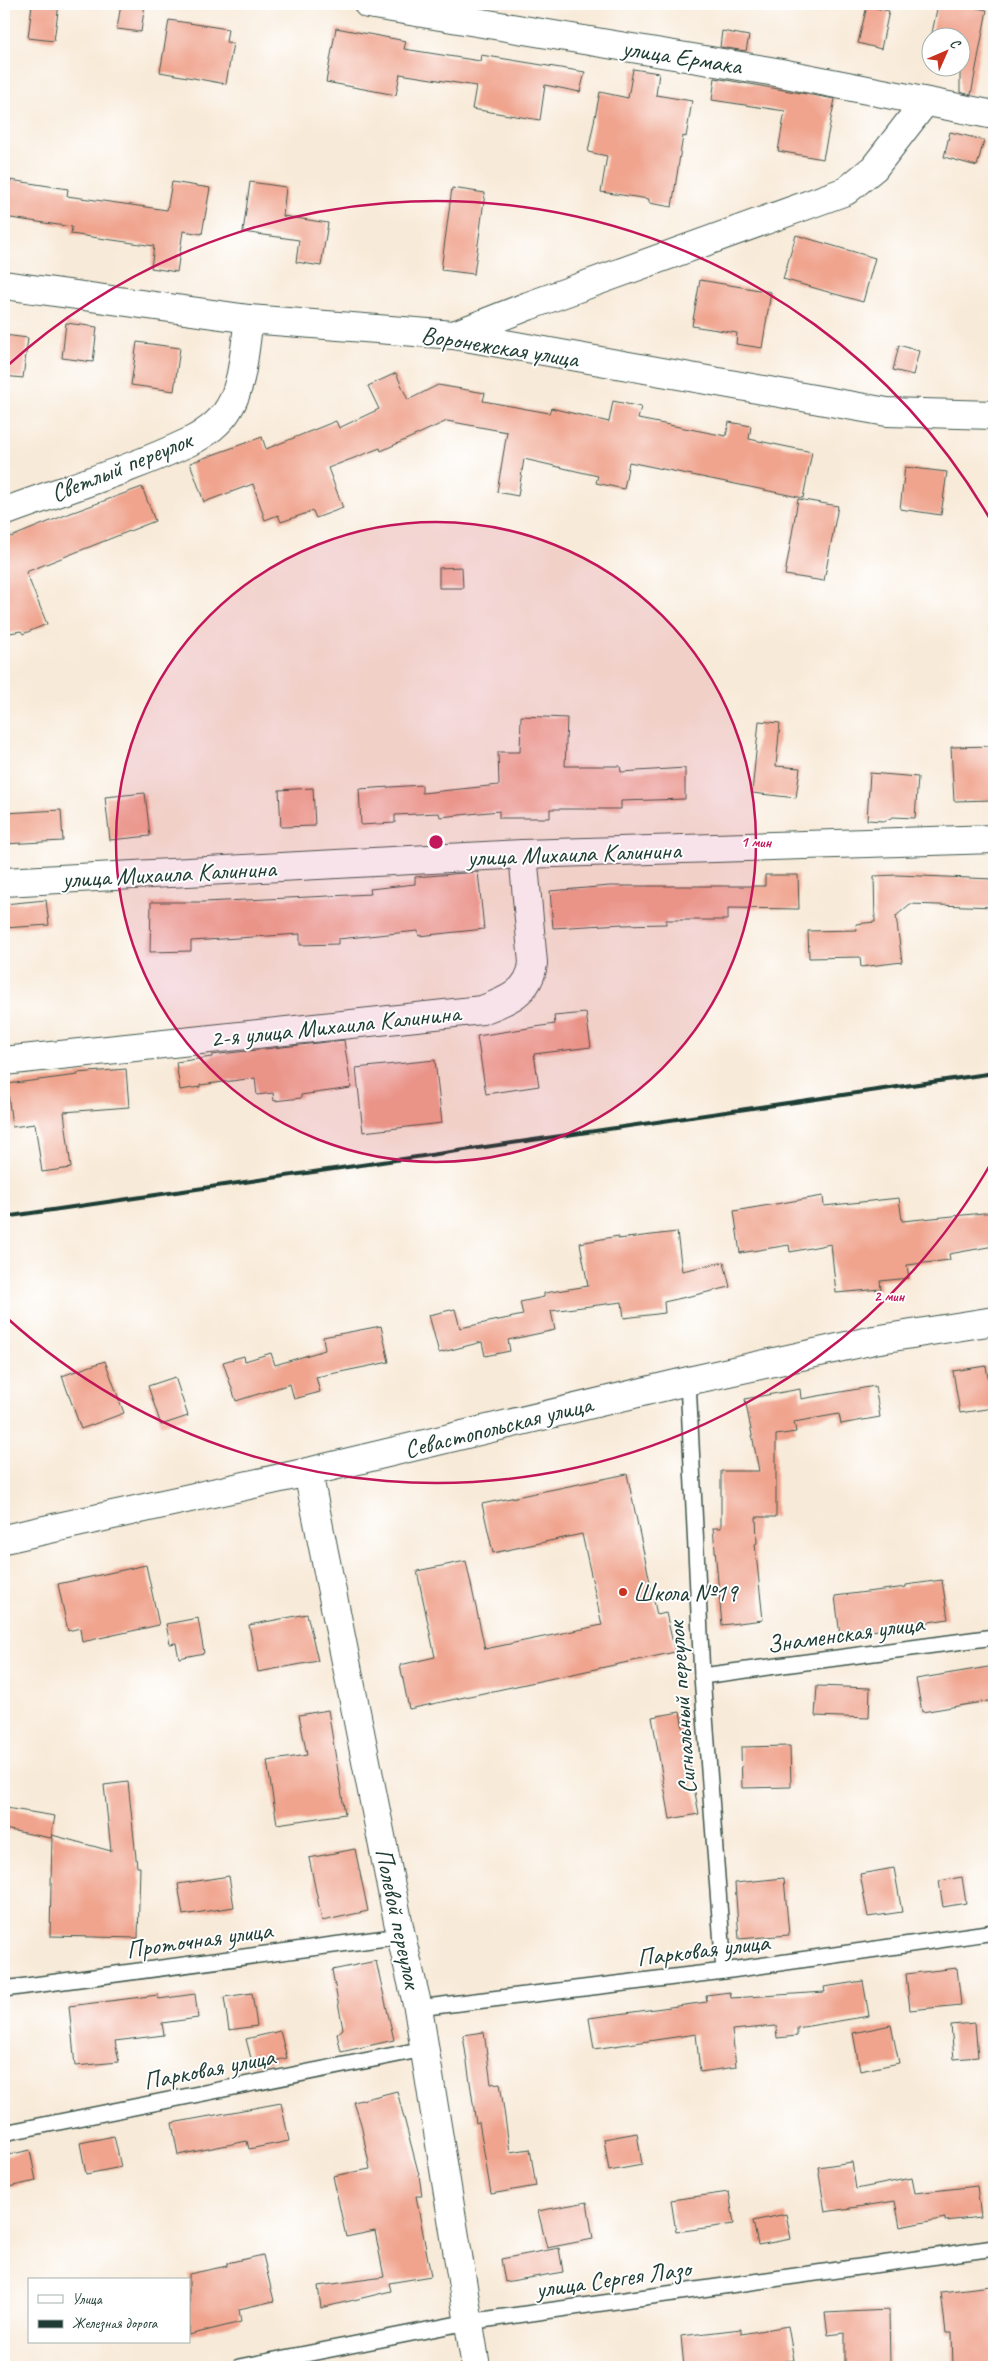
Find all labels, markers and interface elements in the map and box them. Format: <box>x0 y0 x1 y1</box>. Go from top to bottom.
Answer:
north arrow <box>920 28 970 78</box>
street label: улица Ермака <box>618 31 746 83</box>
text: С <box>946 35 965 53</box>
street label: Воронежская улица <box>419 319 583 376</box>
street label: Светлый переулок <box>46 423 199 510</box>
centre of rings <box>427 833 445 851</box>
text: 1 мин <box>741 833 773 852</box>
street label: улица Михаила Калинина <box>465 834 683 874</box>
street label: улица Михаила Калинина <box>59 852 279 896</box>
street label: 2-я улица Михаила Калинина <box>208 997 464 1055</box>
text: 2 мин <box>874 1287 906 1306</box>
street label: Севастопольская улица <box>401 1387 598 1466</box>
place label: Школа №19 <box>633 1577 739 1609</box>
marker: Школа №19 <box>617 1586 629 1598</box>
street label: Знаменская улица <box>765 1607 928 1661</box>
street label: Сигнальный переулок <box>660 1618 704 1795</box>
street label: Полевой переулок <box>368 1845 429 1994</box>
street label: Проточная улица <box>124 1914 276 1966</box>
street label: Парковая улица <box>635 1926 773 1974</box>
street label: Парковая улица <box>141 2040 280 2097</box>
street label: улица Сергея Лазо <box>532 2252 696 2306</box>
legend <box>28 2278 190 2344</box>
text: Улица <box>72 2290 103 2309</box>
text: Железная дорога <box>72 2314 159 2333</box>

